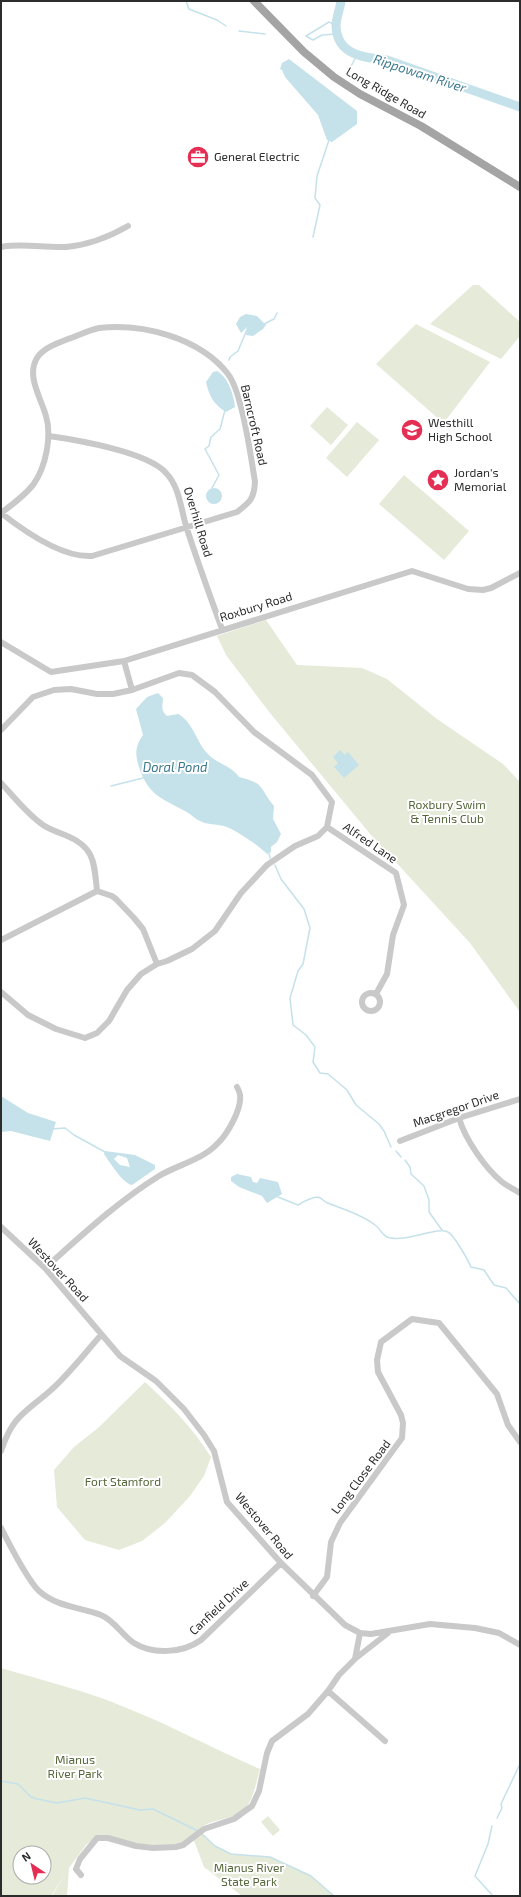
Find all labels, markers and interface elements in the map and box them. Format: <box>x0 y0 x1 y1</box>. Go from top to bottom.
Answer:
water label: Rippowam River <box>372 50 469 96</box>
street label: Long Ridge Road <box>344 64 429 121</box>
office icon: General Electric <box>185 144 211 170</box>
place label: General Electric <box>214 149 300 163</box>
street label: Barncroft Road <box>239 383 271 467</box>
place label: Westhill High School <box>428 415 493 443</box>
school or university icon: Westhill High School <box>399 417 425 443</box>
place label: Jordan's Memorial <box>454 465 507 493</box>
place icon: Jordan's Memorial <box>425 467 451 493</box>
street label: Overhill Road <box>182 485 216 558</box>
street label: Roxbury Road <box>218 588 294 624</box>
water label: Doral Pond <box>143 759 208 775</box>
park label: Roxbury Swim & Tennis Club <box>408 797 486 825</box>
street label: Alfred Lane <box>341 819 400 865</box>
street label: Macgregor Drive <box>411 1087 500 1129</box>
street label: Westover Road <box>25 1234 92 1304</box>
street label: Long Close Road <box>328 1436 393 1516</box>
park label: Fort Stamford <box>85 1474 161 1488</box>
street label: Westover Road <box>233 1489 297 1562</box>
street label: Canfield Drive <box>186 1575 251 1637</box>
park label: Mianus River Park <box>48 1752 102 1780</box>
north arrow <box>12 1845 52 1885</box>
text: N <box>19 1849 33 1864</box>
park label: Mianus River State Park <box>214 1860 284 1888</box>

